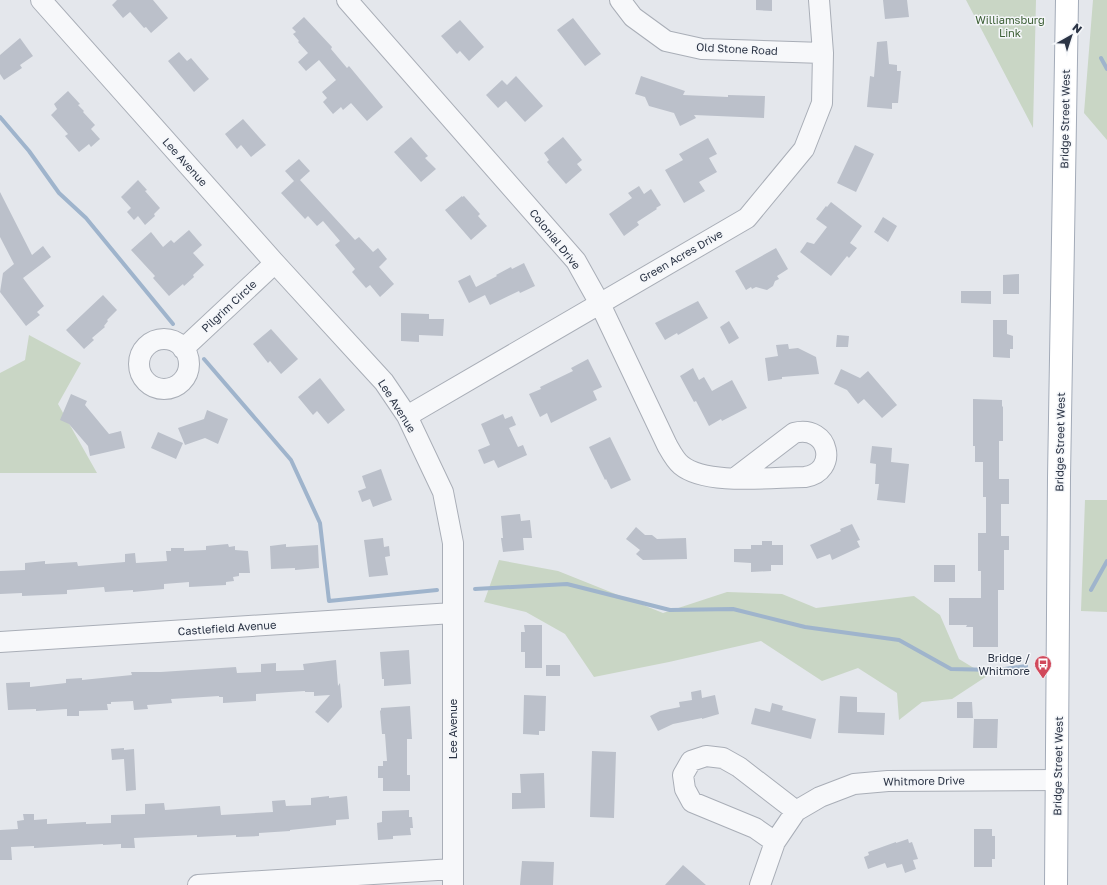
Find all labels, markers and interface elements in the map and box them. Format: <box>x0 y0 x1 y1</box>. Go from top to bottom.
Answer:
park label: Williamsburg Link <box>975 13 1045 39</box>
north arrow <box>1051 16 1091 56</box>
text: N <box>1070 20 1085 36</box>
street label: Old Stone Road <box>696 40 778 57</box>
street label: Bridge Street West <box>1057 69 1072 169</box>
street label: Lee Avenue <box>160 135 210 188</box>
street label: Colonial Drive <box>527 206 584 271</box>
street label: Green Acres Drive <box>637 226 725 285</box>
street label: Pilgrim Circle <box>198 277 259 334</box>
street label: Lee Avenue <box>376 377 419 435</box>
street label: Bridge Street West <box>1052 392 1067 492</box>
street label: Castlefield Avenue <box>177 618 277 637</box>
place label: Bridge / Whitmore <box>978 651 1030 677</box>
bus stop icon: Bridge / Whitmore <box>1033 654 1053 679</box>
street label: Lee Avenue <box>446 699 459 759</box>
street label: Bridge Street West <box>1050 716 1065 816</box>
street label: Whitmore Drive <box>883 773 965 788</box>

